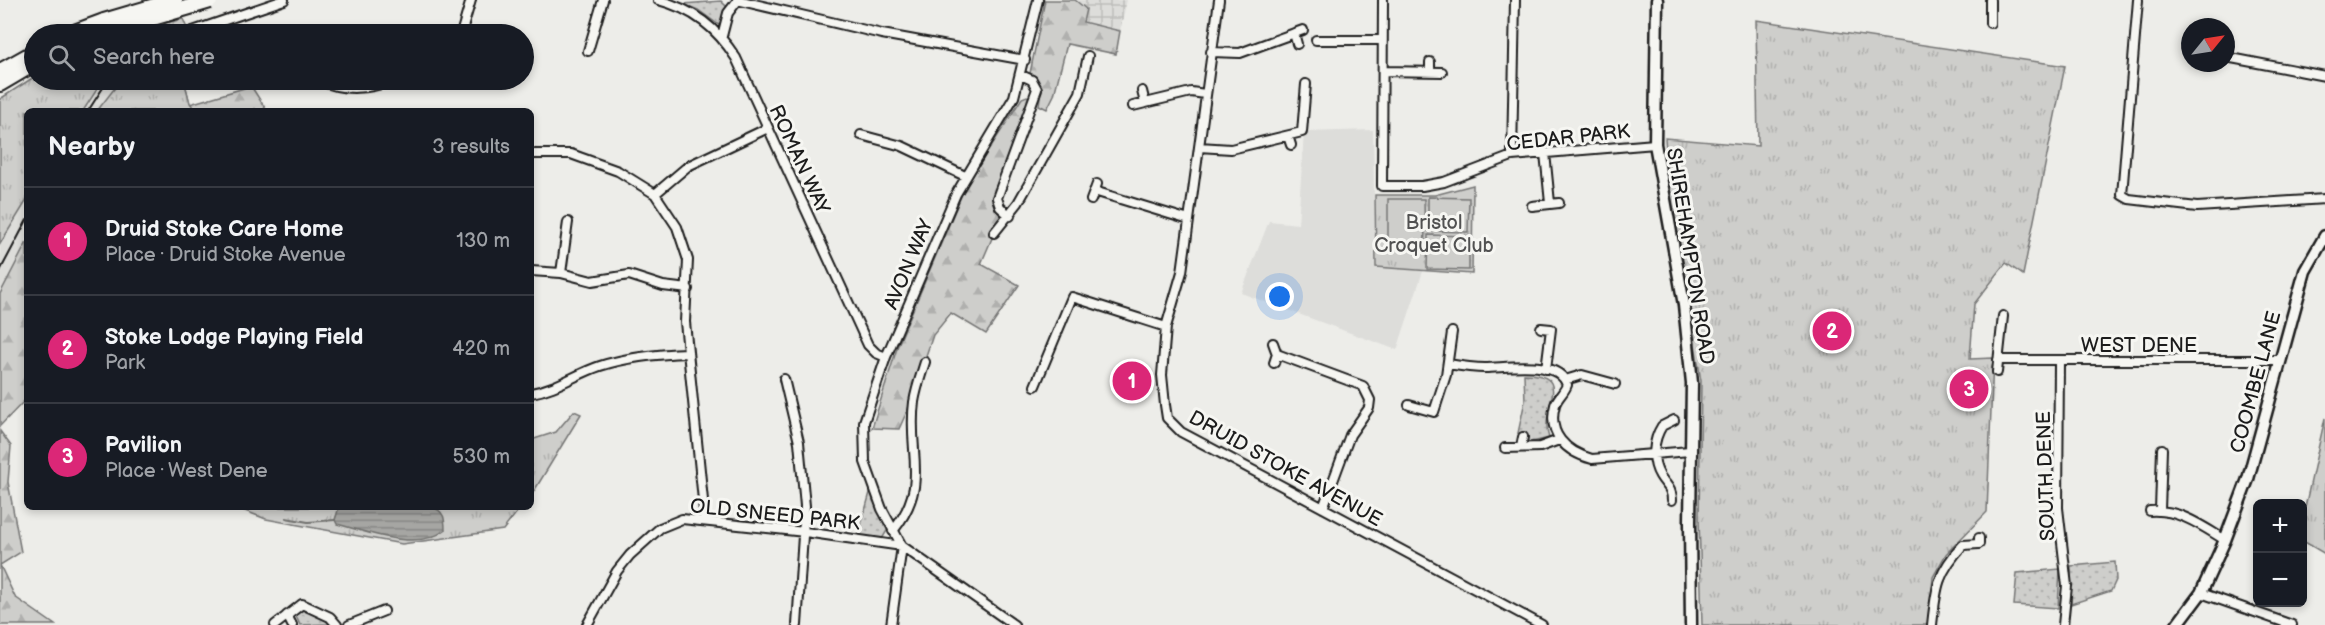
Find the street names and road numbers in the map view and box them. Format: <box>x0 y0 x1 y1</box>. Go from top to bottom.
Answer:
street label: ROMAN WAY <box>763 101 835 218</box>
street label: CEDAR PARK <box>1505 120 1631 156</box>
street label: SHIREHAMPTON ROAD <box>1661 146 1719 366</box>
street label: AVON WAY <box>879 215 939 313</box>
street label: COOMBE LANE <box>2225 309 2286 456</box>
street label: WEST DENE <box>2081 334 2197 358</box>
street label: DRUID STOKE AVENUE <box>1185 406 1386 532</box>
street label: SOUTH DENE <box>2032 411 2060 541</box>
street label: OLD SNEED PARK <box>689 494 861 536</box>

